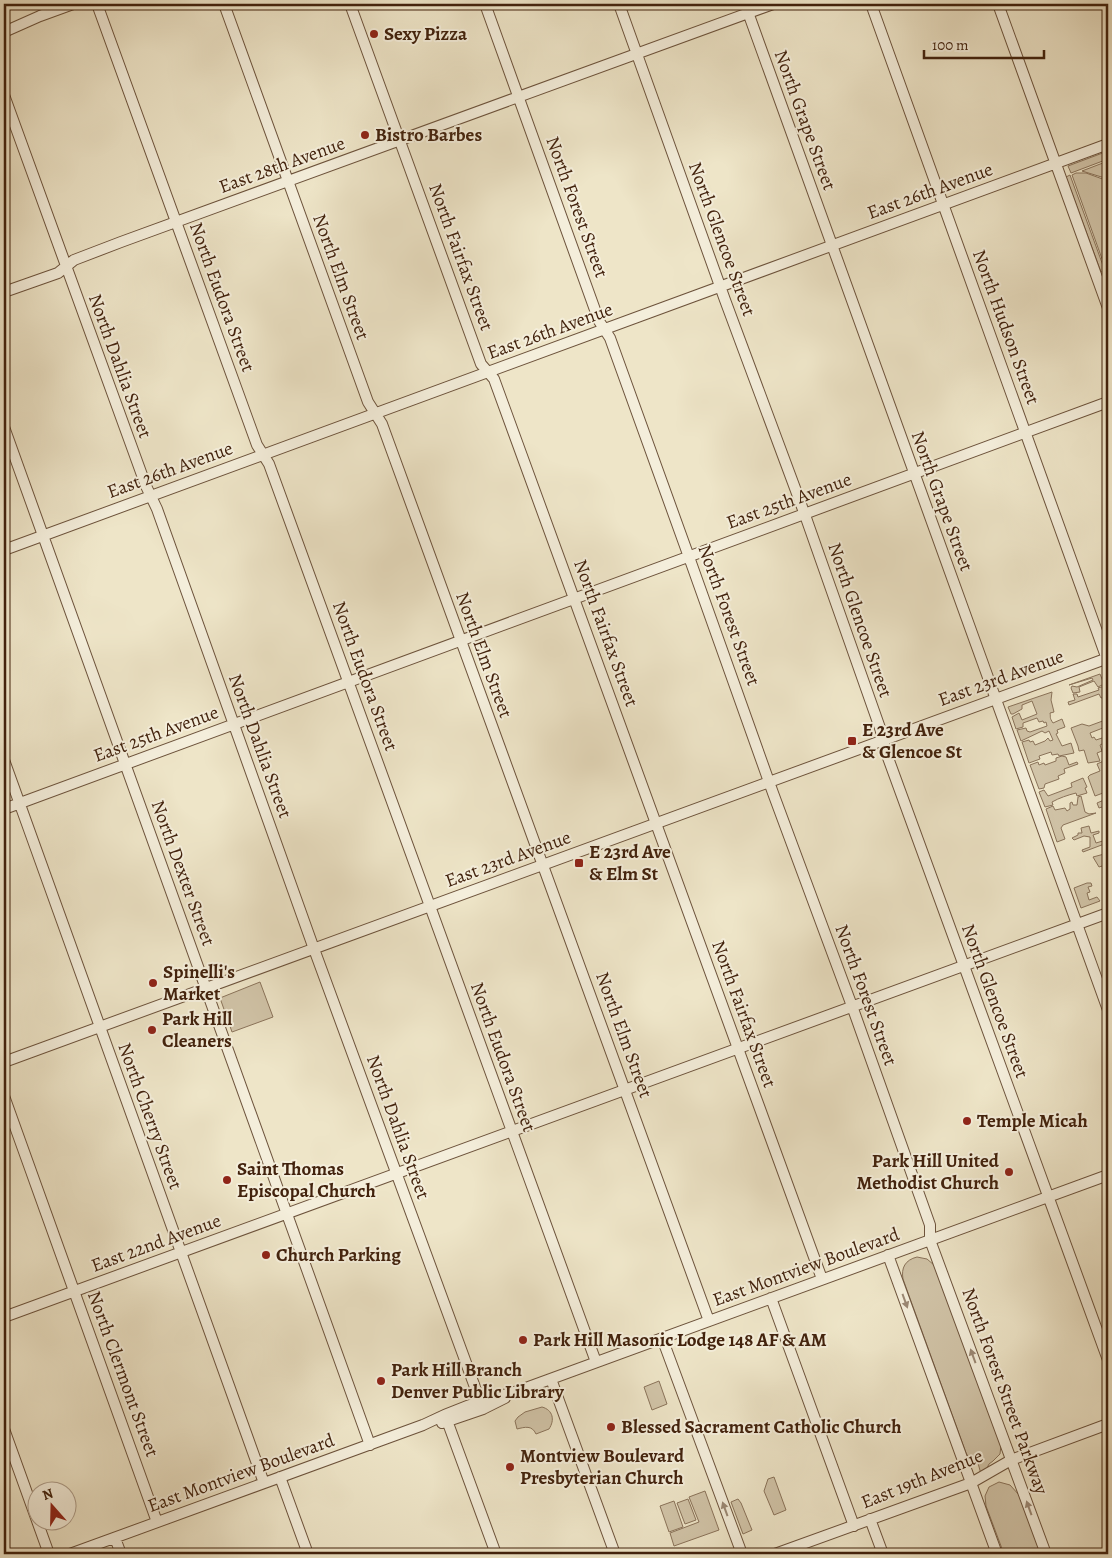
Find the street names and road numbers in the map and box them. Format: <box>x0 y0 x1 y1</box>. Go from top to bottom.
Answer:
street label: North Grape Street <box>768 46 842 194</box>
street label: East 28th Avenue <box>215 130 349 200</box>
street label: North Forest Street <box>539 133 615 281</box>
street label: East 26th Avenue <box>864 156 996 226</box>
street label: North Glencoe Street <box>682 158 762 320</box>
street label: North Fairfax Street <box>422 180 500 334</box>
street label: North Elm Street <box>306 210 376 344</box>
street label: North Eudora Street <box>183 219 261 375</box>
street label: North Hudson Street <box>966 246 1046 408</box>
street label: North Dahlia Street <box>82 290 158 442</box>
street label: East 26th Avenue <box>484 296 616 366</box>
street label: North Grape Street <box>905 427 979 575</box>
street label: East 26th Avenue <box>104 435 236 505</box>
street label: East 25th Avenue <box>723 466 855 536</box>
street label: North Glencoe Street <box>821 539 899 701</box>
street label: North Forest Street <box>691 541 767 689</box>
street label: North Fairfax Street <box>567 556 645 710</box>
street label: North Elm Street <box>449 588 519 722</box>
street label: North Eudora Street <box>326 598 404 754</box>
street label: East 23rd Avenue <box>935 643 1067 713</box>
street label: North Dahlia Street <box>222 670 298 822</box>
street label: East 25th Avenue <box>90 699 222 769</box>
street label: North Dexter Street <box>145 797 221 949</box>
street label: East 23rd Avenue <box>442 824 574 894</box>
street label: North Glencoe Street <box>955 920 1035 1082</box>
street label: North Forest Street <box>828 921 904 1069</box>
street label: North Fairfax Street <box>705 937 783 1091</box>
street label: North Elm Street <box>589 968 659 1102</box>
street label: North Eudora Street <box>464 979 542 1135</box>
street label: North Cherry Street <box>111 1039 189 1193</box>
street label: North Dahlia Street <box>360 1051 436 1203</box>
street label: East 22nd Avenue <box>87 1207 225 1279</box>
street label: East Montview Boulevard <box>709 1221 904 1313</box>
street label: North Forest Street Parkway <box>956 1284 1055 1498</box>
street label: North Clermont Street <box>81 1287 165 1461</box>
street label: East Montview Boulevard <box>144 1427 339 1519</box>
street label: East 19th Avenue <box>857 1443 987 1515</box>

